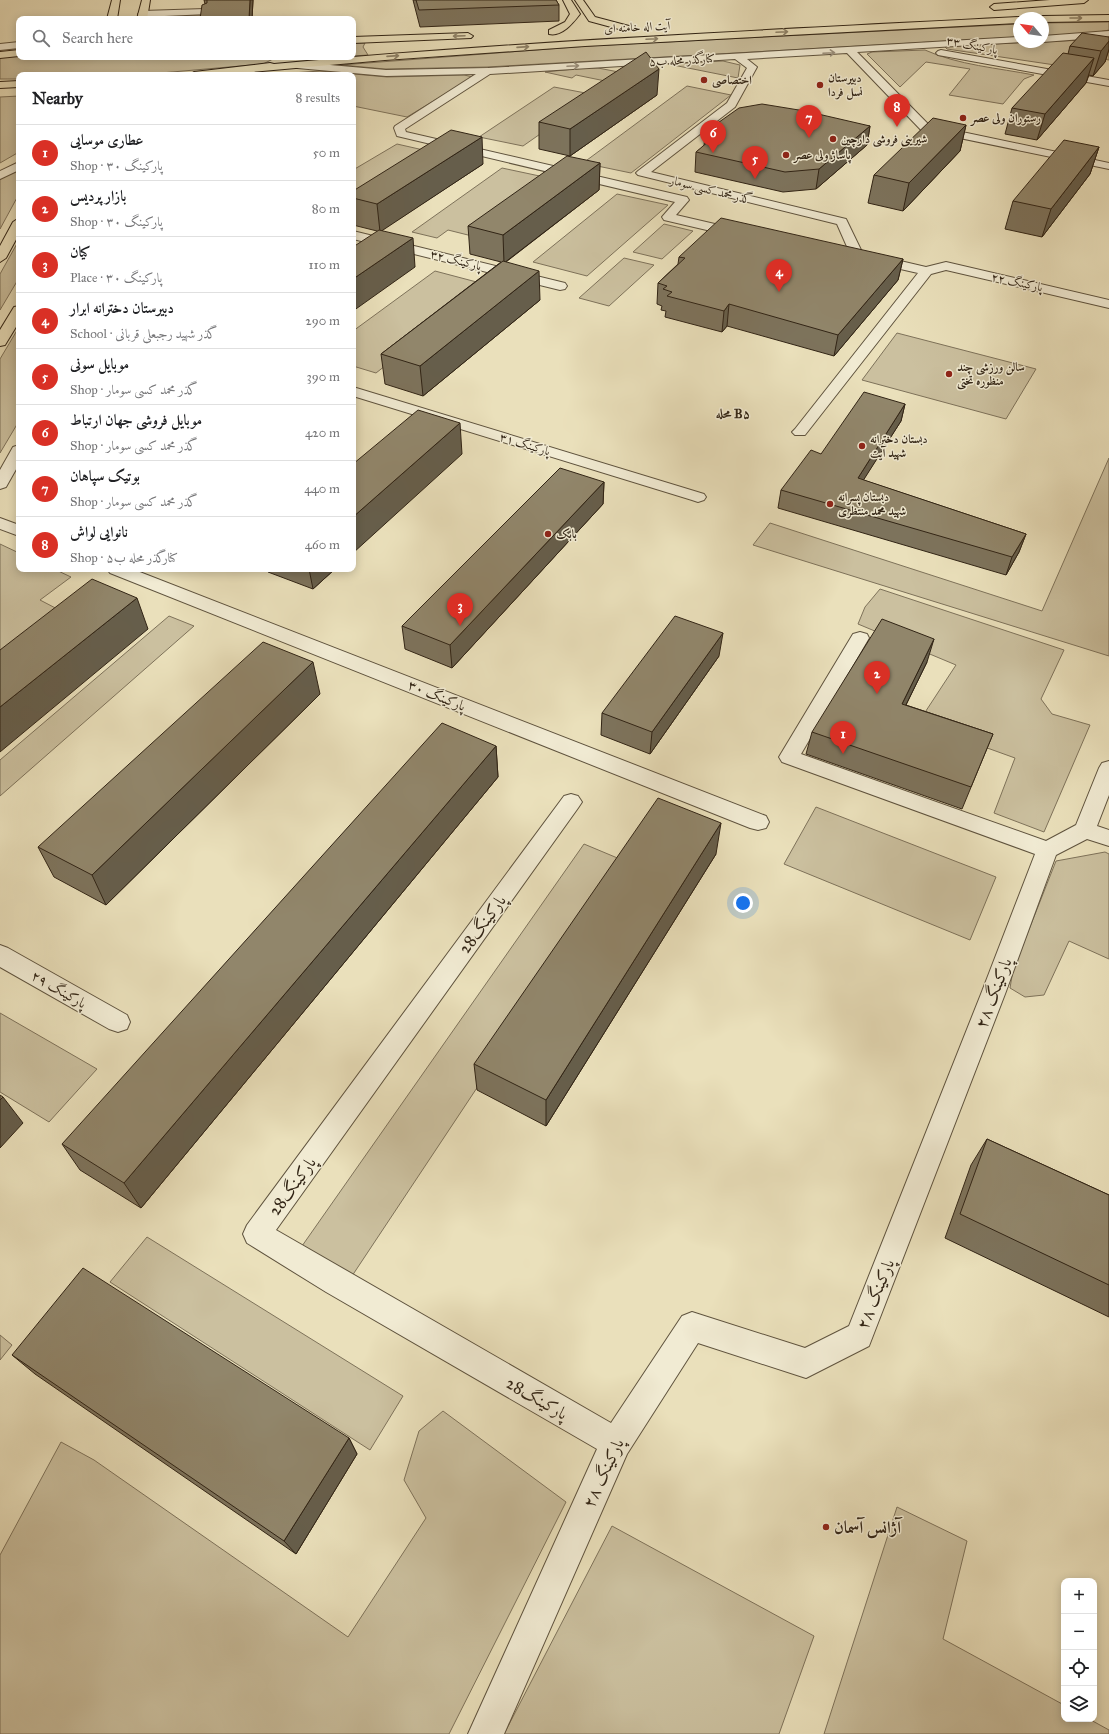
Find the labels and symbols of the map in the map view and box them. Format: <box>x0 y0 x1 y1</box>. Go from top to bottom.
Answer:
north arrow <box>1013 12 1049 48</box>
one-way arrow <box>1069 14 1082 22</box>
street label: آیت اله خامنه ای <box>604 17 672 37</box>
one-way arrow <box>775 29 788 36</box>
street label: پارکینگ ۳۳ <box>945 32 1000 59</box>
one-way arrow <box>453 33 466 40</box>
one-way arrow <box>645 36 658 43</box>
one-way arrow <box>516 43 529 51</box>
street label: کنارگذر محله ب۵ <box>648 49 715 70</box>
one-way arrow <box>822 49 835 56</box>
one-way arrow <box>386 52 399 59</box>
one-way arrow <box>566 63 579 70</box>
place label: دبیرستان نسل فردا <box>828 71 863 100</box>
place label: اختصاصی <box>712 73 752 89</box>
marker: اختصاصی <box>699 75 709 85</box>
marker: دبیرستان نسل فردا <box>815 80 825 90</box>
pin: 8 <box>884 94 910 127</box>
pin: 7 <box>796 105 822 138</box>
place label: رستوران ولی عصر <box>969 111 1041 127</box>
marker: رستوران ولی عصر <box>958 113 968 123</box>
pin: 6 <box>700 120 726 153</box>
place label: شیرینی فروشی دارچین <box>841 132 927 148</box>
marker: شیرینی فروشی دارچین <box>828 134 838 144</box>
pin: 5 <box>742 146 768 179</box>
place label: پاساژ ولی عصر <box>792 148 851 164</box>
marker: پاساژ ولی عصر <box>781 150 791 160</box>
street label: گذر محمد کسی سومار <box>667 171 754 209</box>
street label: پارکینگ ۳۲ <box>429 246 484 275</box>
pin: 4 <box>766 259 792 292</box>
street label: پارکینگ ۲۲ <box>990 269 1045 296</box>
place label: سالن ورزشی چند منظوره تختی <box>957 360 1025 390</box>
marker: سالن ورزشی چند منظوره تختی <box>944 369 954 379</box>
district label: محله B۵ <box>716 406 750 422</box>
street label: پارکینگ ۳۱ <box>497 429 553 460</box>
place label: دبستان دخترانه شهید آیت <box>870 432 928 461</box>
marker: دبستان دخترانه شهید آیت <box>857 441 867 451</box>
place label: دبستان پسرانه شهید محمد منتظری <box>838 490 906 519</box>
marker: دبستان پسرانه شهید محمد منتظری <box>825 499 835 509</box>
place label: بابک <box>556 527 577 541</box>
marker: بابک <box>543 529 553 539</box>
pin: 3 <box>447 593 473 626</box>
pin: 2 <box>864 661 890 694</box>
street label: پارکینگ ۳۰ <box>405 675 470 717</box>
pin: 1 <box>830 721 856 754</box>
street label: پارکینگ28 <box>453 890 513 959</box>
your location <box>733 893 753 913</box>
street label: پارکینگ ۲۸ <box>970 954 1019 1032</box>
street label: پارکینگ ۲۹ <box>27 966 91 1014</box>
street label: پارکینگ28 <box>263 1152 323 1221</box>
street label: پارکینگ ۲۸ <box>851 1255 901 1333</box>
street label: پارکینگ28 <box>501 1372 572 1427</box>
street label: پارکینگ ۲۸ <box>577 1434 631 1512</box>
place label: آژانس آسمان <box>834 1516 903 1539</box>
marker: آژانس آسمان <box>821 1522 831 1532</box>

